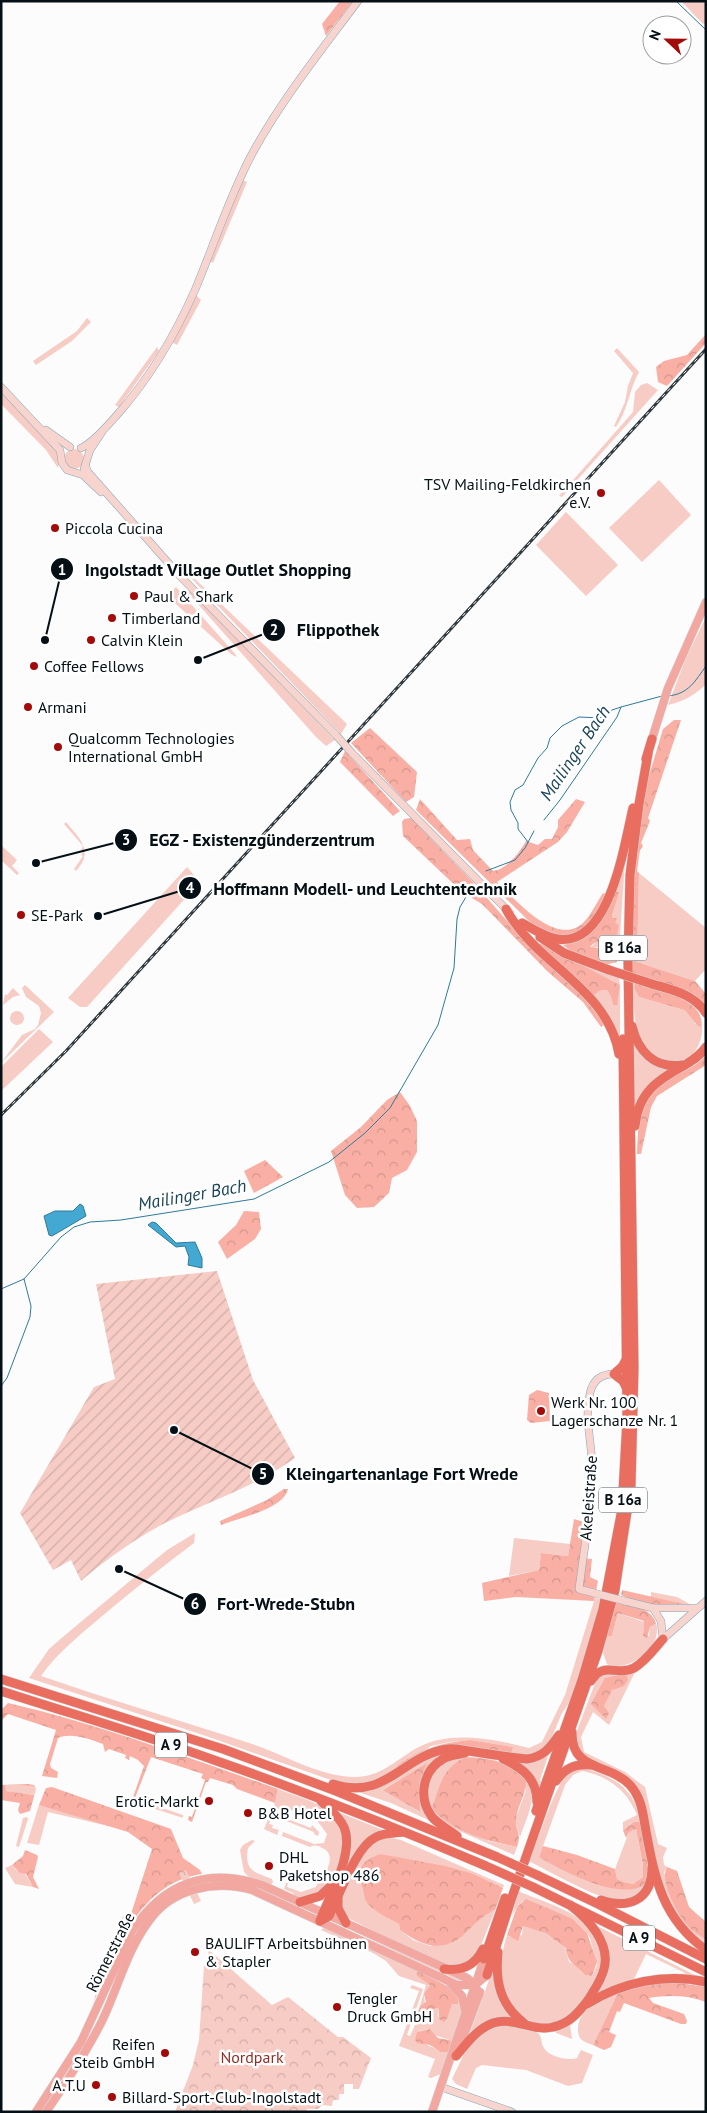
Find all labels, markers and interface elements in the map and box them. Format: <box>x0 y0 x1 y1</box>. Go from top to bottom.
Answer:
north arrow <box>642 15 692 65</box>
text: N <box>645 27 665 43</box>
place label: TSV Mailing-Feldkirchen e.V. <box>424 474 591 512</box>
marker: TSV Mailing-Feldkirchen e.V. <box>595 487 607 499</box>
place label: Piccola Cucina <box>65 518 163 538</box>
marker: Piccola Cucina <box>49 522 61 534</box>
callout: Ingolstadt Village Outlet Shopping <box>49 553 362 586</box>
text: Ingolstadt Village Outlet Shopping <box>85 558 351 581</box>
text: 1 <box>58 560 66 579</box>
place label: Paul & Shark <box>144 586 234 606</box>
marker: Paul & Shark <box>128 590 140 602</box>
place label: Timberland <box>122 608 200 628</box>
marker: Timberland <box>106 612 118 624</box>
callout: Flippothek <box>262 613 389 646</box>
text: Flippothek <box>297 618 379 641</box>
text: 2 <box>270 620 278 639</box>
place label: Calvin Klein <box>101 630 183 650</box>
marker: Calvin Klein <box>85 634 97 646</box>
place label: Coffee Fellows <box>44 656 144 676</box>
marker: Coffee Fellows <box>28 660 40 672</box>
place label: Armani <box>38 697 87 717</box>
marker: Armani <box>22 701 34 713</box>
water label: Mailinger Bach <box>534 701 615 805</box>
place label: Qualcomm Technologies International GmbH <box>68 728 235 766</box>
marker: Qualcomm Technologies International GmbH <box>52 741 64 753</box>
callout: EGZ - Existenzgünderzentrum <box>113 823 386 856</box>
text: EGZ - Existenzgünderzentrum <box>149 828 375 851</box>
text: 3 <box>122 830 130 849</box>
callout: Hoffmann Modell- und Leuchtentechnik <box>177 872 527 905</box>
text: Hoffmann Modell- und Leuchtentechnik <box>213 877 517 900</box>
text: 4 <box>186 878 195 897</box>
place label: SE-Park <box>31 905 84 925</box>
marker: SE-Park <box>15 909 27 921</box>
road number: B 16a <box>599 936 647 960</box>
water label: Mailinger Bach <box>136 1174 248 1215</box>
place label: Werk Nr. 100 Lagerschanze Nr. 1 <box>551 1392 678 1430</box>
marker: Werk Nr. 100 Lagerschanze Nr. 1 <box>535 1405 547 1417</box>
street label: Akeleistraße <box>575 1455 601 1541</box>
callout: Kleingartenanlage Fort Wrede <box>250 1457 528 1490</box>
text: Kleingartenanlage Fort Wrede <box>286 1462 518 1485</box>
text: 5 <box>259 1464 267 1483</box>
road number: B 16a <box>599 1488 647 1512</box>
callout: Fort-Wrede-Stubn <box>182 1587 366 1620</box>
text: Fort-Wrede-Stubn <box>217 1592 355 1615</box>
text: 6 <box>191 1594 199 1613</box>
road number: A 9 <box>155 1732 187 1758</box>
place label: Erotic-Markt <box>115 1791 200 1811</box>
marker: Erotic-Markt <box>203 1795 215 1807</box>
place label: B&B Hotel <box>258 1803 332 1823</box>
marker: B&B Hotel <box>242 1807 254 1819</box>
place label: DHL Paketshop 486 <box>279 1847 380 1885</box>
marker: DHL Paketshop 486 <box>263 1860 275 1872</box>
street label: Römerstraße <box>81 1909 139 1995</box>
road number: A 9 <box>623 1926 655 1950</box>
place label: BAULIFT Arbeitsbühnen & Stapler <box>205 1933 367 1971</box>
marker: BAULIFT Arbeitsbühnen & Stapler <box>189 1946 201 1958</box>
place label: Tengler Druck GmbH <box>347 1988 432 2026</box>
marker: Tengler Druck GmbH <box>331 2001 343 2013</box>
place label: Reifen Steib GmbH <box>74 2034 155 2072</box>
marker: Reifen Steib GmbH <box>159 2047 171 2059</box>
park label: Nordpark <box>220 2047 284 2067</box>
place label: A.T.U <box>52 2075 86 2095</box>
marker: A.T.U <box>90 2079 102 2091</box>
place label: Billard-Sport-Club-Ingolstadt <box>122 2087 322 2107</box>
marker: Billard-Sport-Club-Ingolstadt <box>106 2091 118 2103</box>

